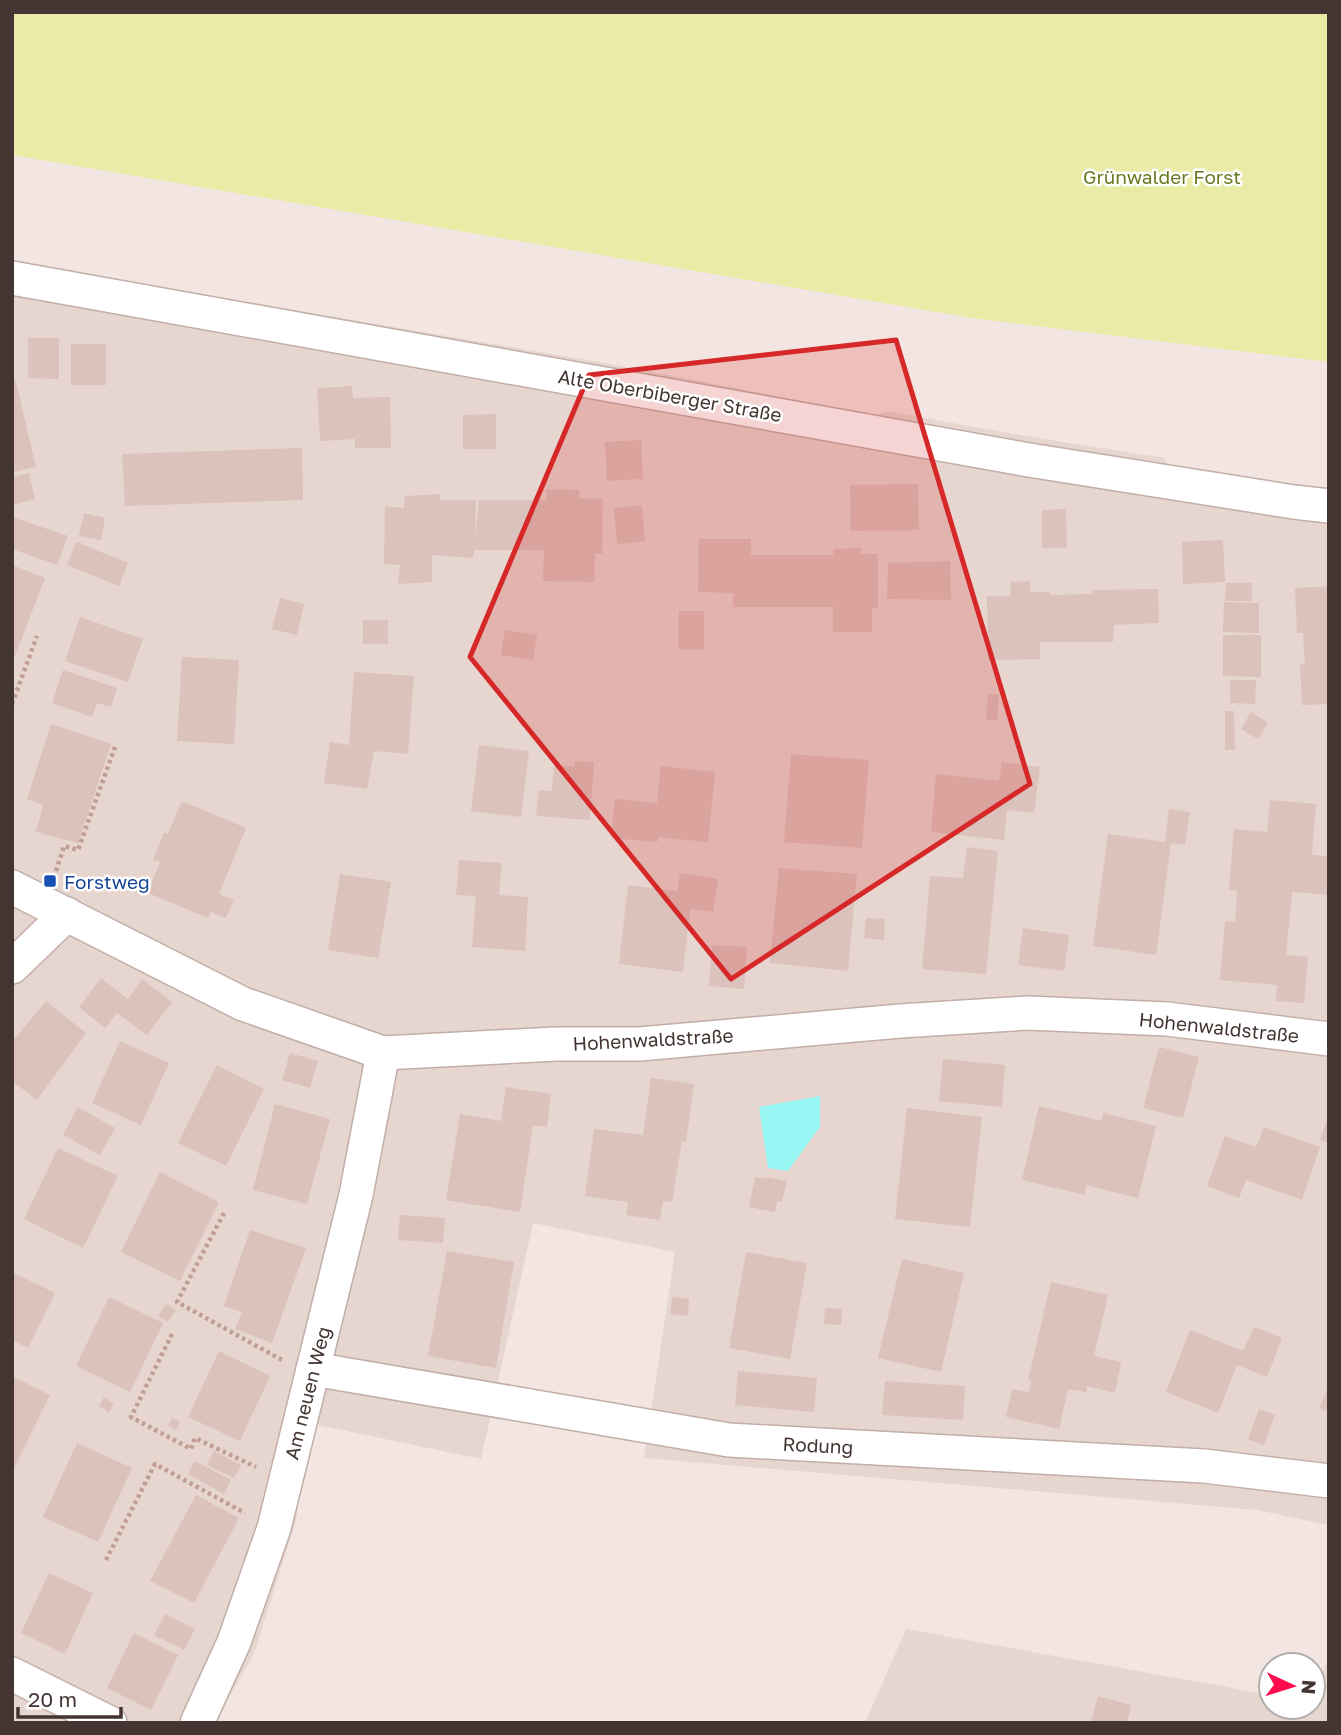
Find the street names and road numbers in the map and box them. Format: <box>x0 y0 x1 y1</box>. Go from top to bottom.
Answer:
street label: Alte Oberbiberger Straße <box>556 364 784 426</box>
street label: Hohenwaldstraße <box>1138 1007 1300 1047</box>
street label: Hohenwaldstraße <box>572 1023 734 1055</box>
street label: Am neuen Weg <box>279 1324 335 1462</box>
street label: Rodung <box>782 1432 854 1458</box>

